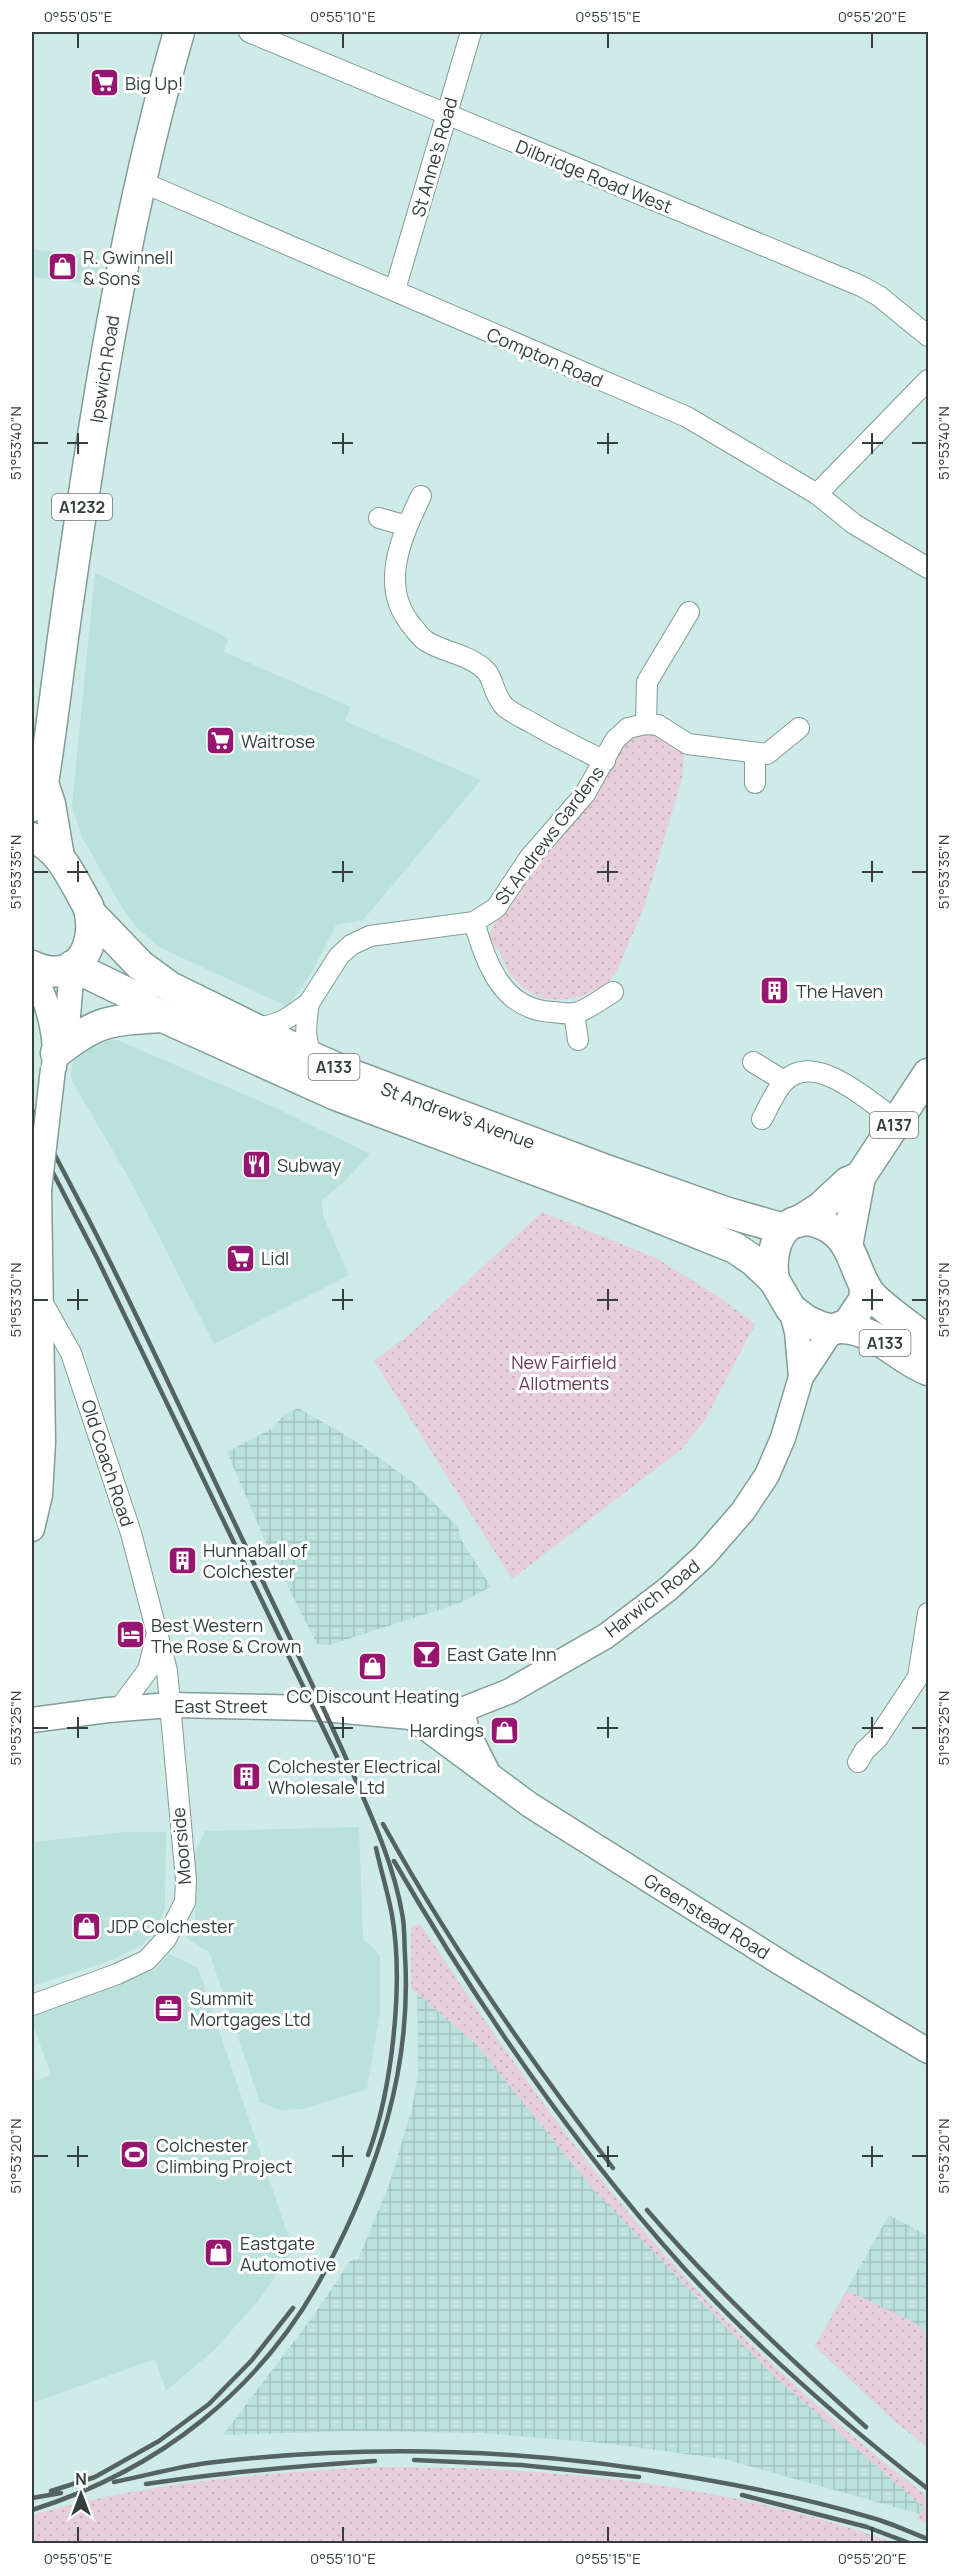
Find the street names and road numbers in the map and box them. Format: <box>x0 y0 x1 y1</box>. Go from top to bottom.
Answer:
street label: St Anne's Road <box>405 94 463 220</box>
street label: Dilbridge Road West <box>512 134 676 218</box>
street label: Ipswich Road <box>84 313 124 425</box>
street label: Compton Road <box>483 322 607 392</box>
road number: A1232 <box>52 494 112 520</box>
street label: St Andrews Gardens <box>489 761 609 909</box>
road number: A133 <box>308 1054 360 1080</box>
street label: St Andrew's Avenue <box>378 1076 538 1154</box>
road number: A137 <box>870 1112 918 1138</box>
road number: A133 <box>860 1330 910 1356</box>
street label: Old Coach Road <box>76 1397 140 1529</box>
street label: Harwich Road <box>600 1554 704 1642</box>
street label: East Street <box>174 1694 268 1718</box>
street label: Moorside <box>166 1806 196 1886</box>
street label: Greenstead Road <box>640 1868 774 1964</box>

